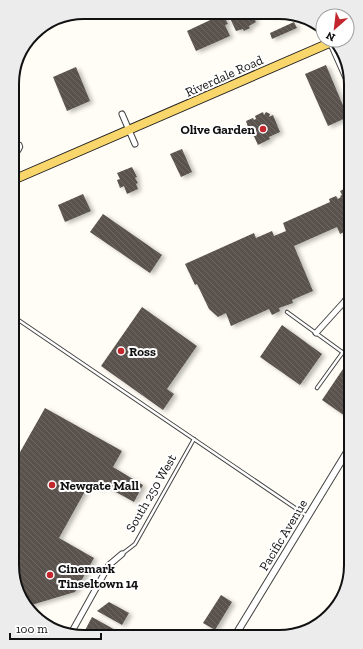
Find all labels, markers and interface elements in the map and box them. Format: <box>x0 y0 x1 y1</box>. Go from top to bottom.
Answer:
north arrow <box>315 8 355 48</box>
text: N <box>323 28 337 44</box>
street label: Riverdale Road <box>183 52 265 100</box>
place label: Olive Garden <box>181 122 255 137</box>
marker: Olive Garden <box>258 124 268 134</box>
place label: Ross <box>129 344 156 359</box>
marker: Ross <box>116 346 126 356</box>
street label: South 250 West <box>123 451 179 535</box>
place label: Newgate Mall <box>60 478 139 493</box>
marker: Newgate Mall <box>47 480 57 490</box>
street label: Pacific Avenue <box>256 497 310 573</box>
place label: Cinemark Tinseltown 14 <box>58 561 139 591</box>
marker: Cinemark Tinseltown 14 <box>45 570 55 580</box>
scale bar <box>10 615 101 641</box>
text: 100 m <box>16 622 48 636</box>

